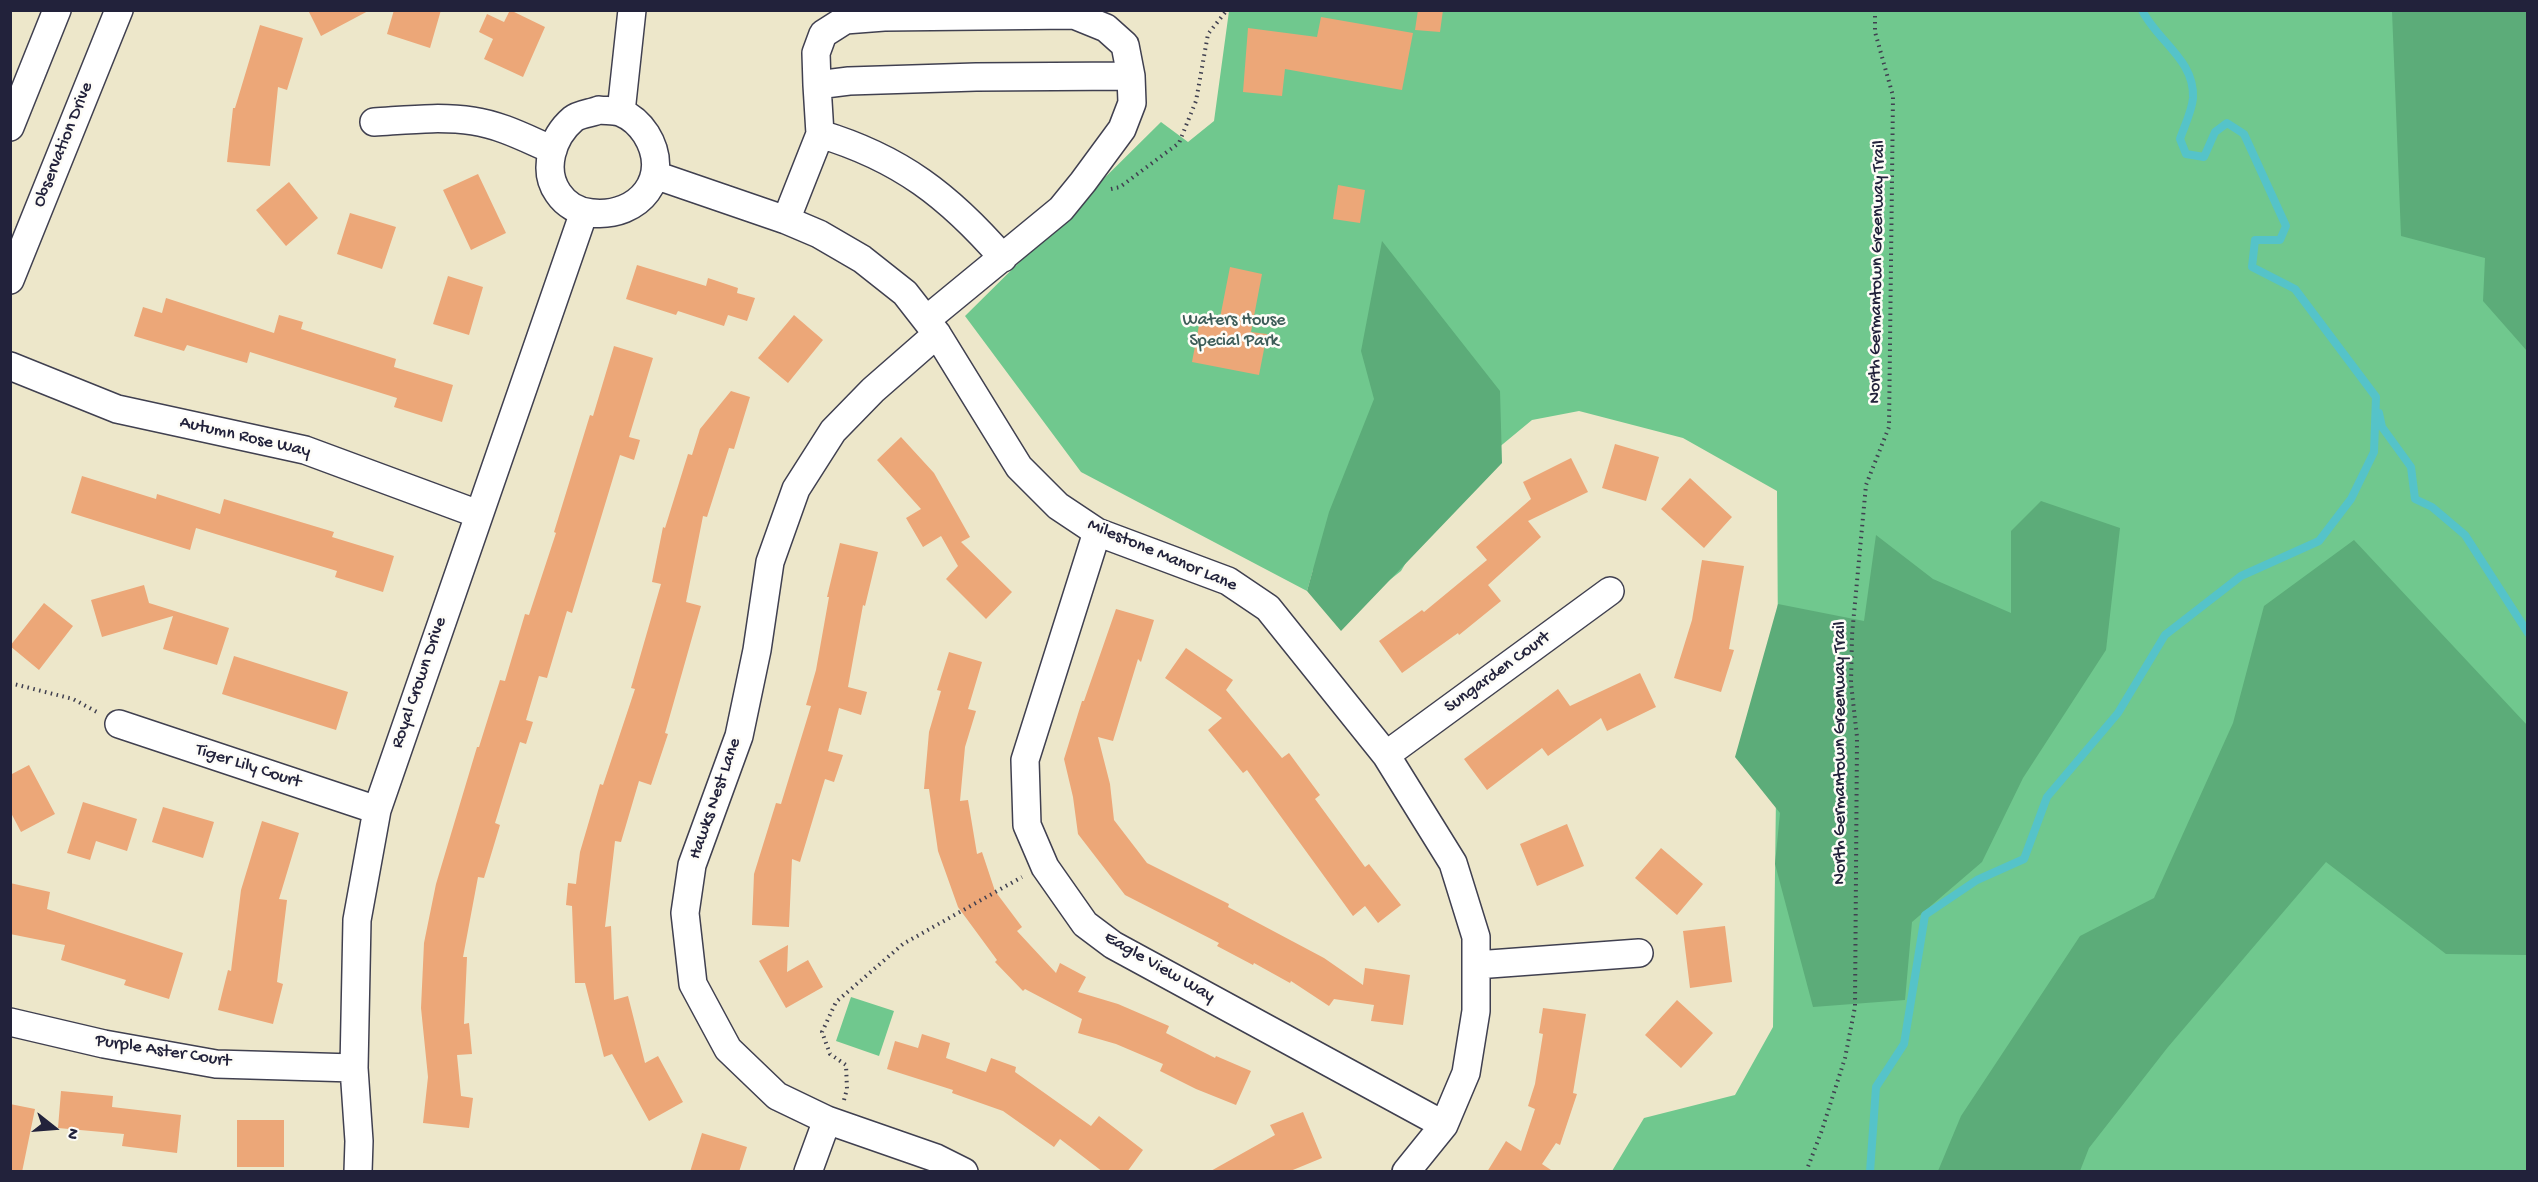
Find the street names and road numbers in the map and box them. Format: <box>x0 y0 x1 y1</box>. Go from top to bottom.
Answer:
street label: Observation Drive <box>29 79 99 211</box>
street label: North Germantown Greenway Trail <box>1865 140 1891 404</box>
street label: Autumn Rose Way <box>178 412 312 464</box>
street label: Milestone Manor Lane <box>1084 515 1240 597</box>
street label: Royal Crown Drive <box>387 615 453 751</box>
street label: North Germantown Greenway Trail <box>1830 621 1852 885</box>
street label: Sungarden Court <box>1441 627 1555 719</box>
street label: Hawks Nest Lane <box>685 736 747 862</box>
street label: Tiger Lily Court <box>192 740 304 794</box>
street label: Eagle View Way <box>1100 928 1218 1008</box>
street label: Purple Aster Court <box>94 1031 232 1073</box>

